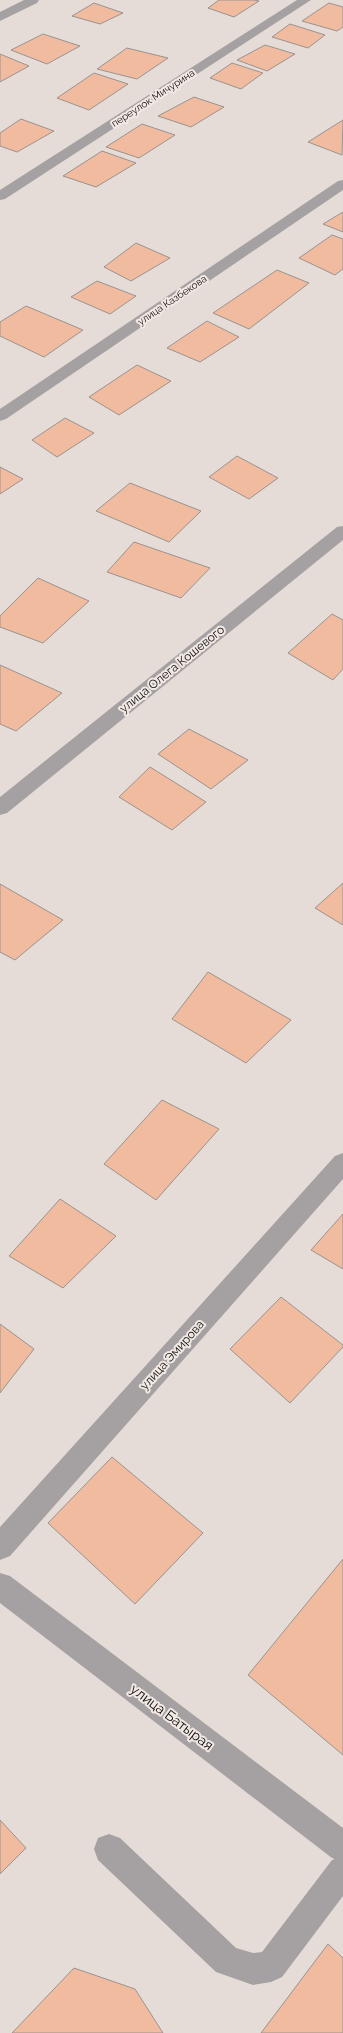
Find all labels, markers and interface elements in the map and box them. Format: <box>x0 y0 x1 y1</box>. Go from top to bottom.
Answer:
street label: переулок Мичурина <box>109 67 197 129</box>
street label: улица Казбекова <box>135 273 209 327</box>
street label: улица Олега Кошевого <box>117 622 227 716</box>
street label: улица Эмирова <box>137 1317 207 1393</box>
street label: улица Батырая <box>127 1681 217 1753</box>

